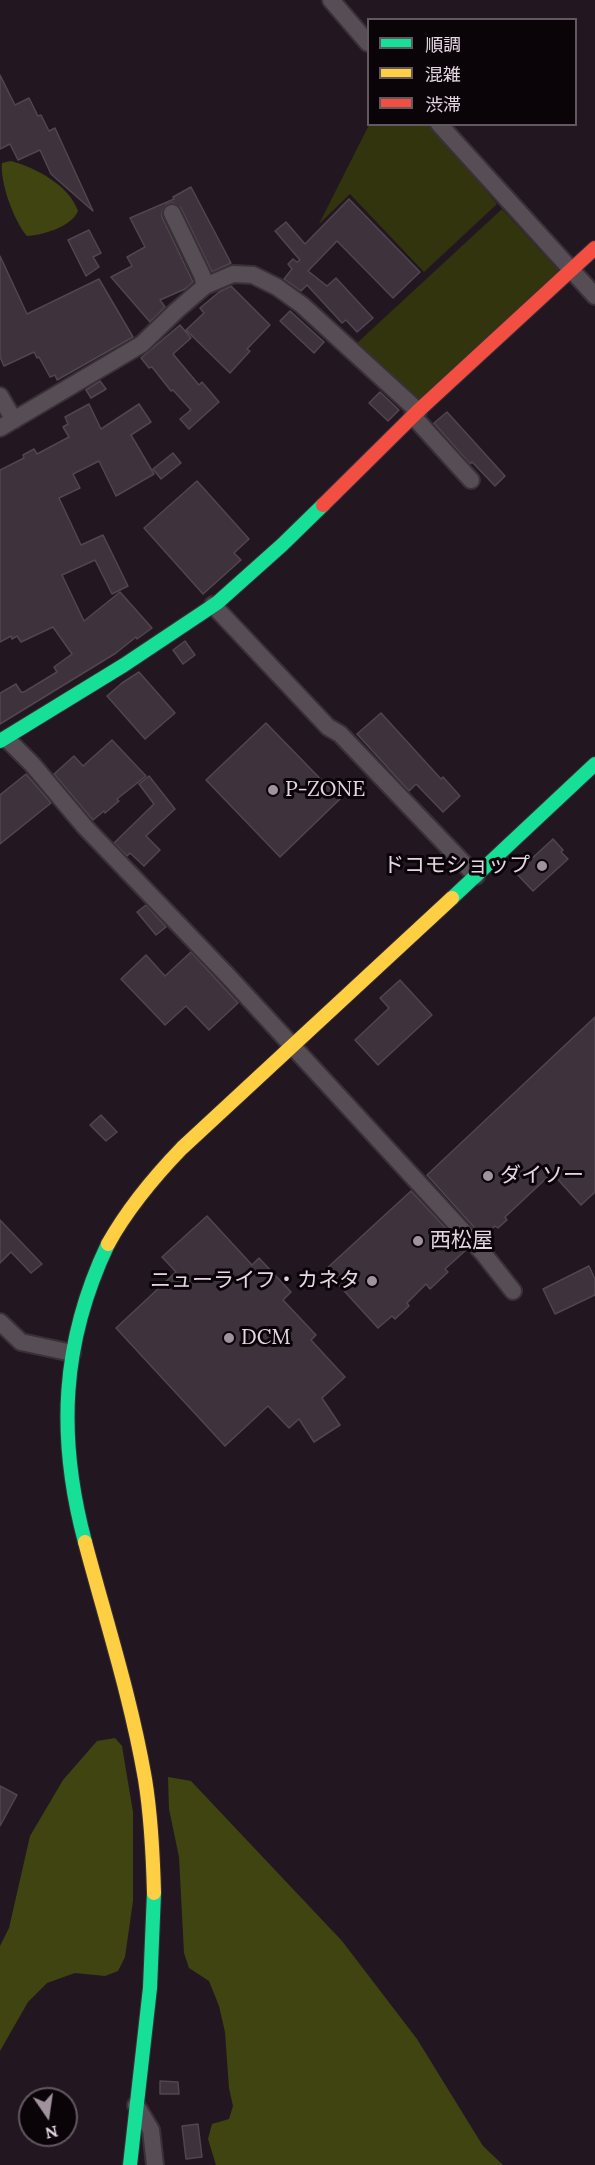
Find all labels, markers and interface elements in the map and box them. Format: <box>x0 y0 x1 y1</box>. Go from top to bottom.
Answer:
legend <box>367 18 577 126</box>
text: 順調 <box>425 33 461 56</box>
text: 混雑 <box>425 63 461 86</box>
text: 渋滞 <box>425 93 461 116</box>
place label: P-ZONE <box>285 777 365 803</box>
marker: P-ZONE <box>266 783 280 797</box>
place label: ドコモショップ <box>383 853 530 879</box>
marker: ドコモショップ <box>535 859 549 873</box>
place label: ダイソー <box>500 1163 584 1189</box>
marker: ダイソー <box>481 1169 495 1183</box>
place label: 西松屋 <box>430 1228 493 1254</box>
marker: 西松屋 <box>411 1234 425 1248</box>
place label: ニューライフ・カネタ <box>150 1268 360 1294</box>
marker: ニューライフ・カネタ <box>365 1274 379 1288</box>
place label: DCM <box>241 1325 291 1351</box>
marker: DCM <box>222 1331 236 1345</box>
north arrow <box>18 2087 78 2147</box>
text: N <box>43 2121 60 2144</box>

